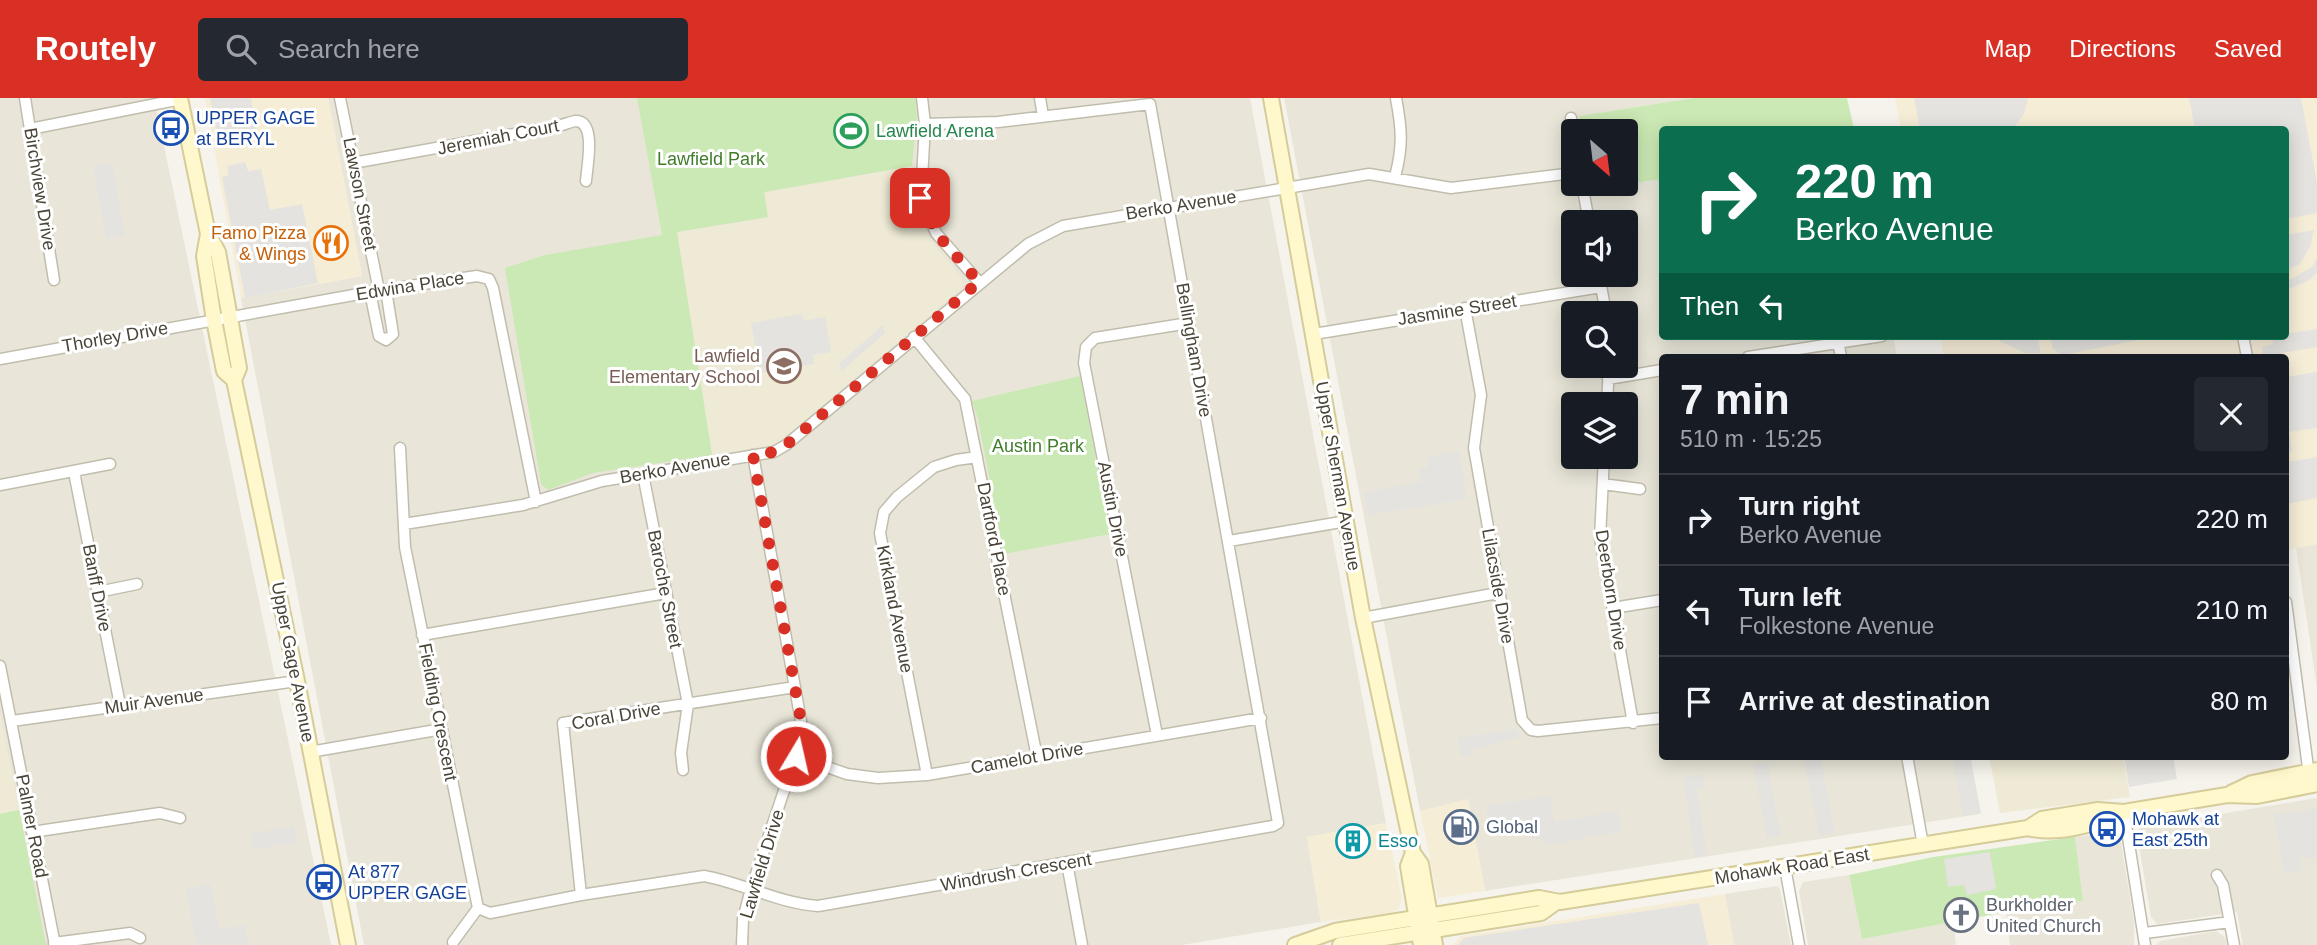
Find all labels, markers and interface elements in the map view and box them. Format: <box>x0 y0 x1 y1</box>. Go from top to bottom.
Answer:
search box <box>198 18 688 81</box>
text: Routely <box>35 30 156 67</box>
icon: search <box>222 30 260 68</box>
text: Search here <box>278 34 420 64</box>
text: Map <box>1985 35 2031 62</box>
text: Directions <box>2069 35 2176 62</box>
text: Saved <box>2214 35 2282 62</box>
place label: UPPER GAGE at BERYL <box>196 108 315 149</box>
bus stop icon: UPPER GAGE at BERYL <box>152 109 190 147</box>
sports icon: Lawfield Arena <box>832 112 870 150</box>
street label: Jeremiah Court <box>436 115 560 159</box>
north arrow <box>1561 119 1638 196</box>
map controls <box>1561 119 1638 469</box>
place label: Lawfield Arena <box>876 121 995 141</box>
street label: Birchview Drive <box>20 126 60 252</box>
street label: Lawson Street <box>339 136 381 252</box>
park label: Lawfield Park <box>657 149 766 169</box>
icon: right <box>1680 154 1771 245</box>
text: 220 m <box>1795 154 1934 208</box>
pin <box>890 168 950 228</box>
icon: arrive <box>901 179 939 217</box>
street label: Berko Avenue <box>1124 186 1238 224</box>
button: sound <box>1561 210 1638 287</box>
text: Berko Avenue <box>1795 211 1994 247</box>
place label: Famo Pizza & Wings <box>211 223 307 264</box>
restaurant icon: Famo Pizza & Wings <box>312 224 350 262</box>
street label: Edwina Place <box>355 268 465 304</box>
street label: Bellingham Drive <box>1172 281 1216 419</box>
icon: left <box>1753 287 1791 325</box>
street label: Jasmine Street <box>1396 291 1518 329</box>
text: Then <box>1680 291 1739 321</box>
button: search <box>1561 301 1638 378</box>
street label: Thorley Drive <box>61 318 169 356</box>
place label: Lawfield Elementary School <box>609 346 760 387</box>
school or university icon: Lawfield Elementary School <box>765 347 803 385</box>
text: 7 min <box>1680 376 1790 423</box>
button: close <box>2194 377 2268 451</box>
street label: Upper Sherman Avenue <box>1311 380 1365 572</box>
button: layers <box>1561 392 1638 469</box>
text: 510 m · 15:25 <box>1680 426 1822 452</box>
park label: Austin Park <box>992 436 1085 456</box>
street label: Berko Avenue <box>618 448 732 488</box>
street label: Austin Drive <box>1094 459 1132 559</box>
street label: Dartford Place <box>973 481 1015 597</box>
text: Turn right <box>1739 491 1860 521</box>
icon: right <box>1680 501 1718 539</box>
text: 220 m <box>2196 504 2268 534</box>
text: Berko Avenue <box>1739 522 1882 548</box>
street label: Lilacside Drive <box>1478 527 1518 645</box>
street label: Baroche Street <box>644 528 686 650</box>
street label: Deerborn Drive <box>1592 528 1630 652</box>
street label: Banff Drive <box>79 543 115 633</box>
street label: Kirkland Avenue <box>873 543 917 675</box>
street label: Upper Gage Avenue <box>268 580 318 744</box>
text: Turn left <box>1739 582 1841 612</box>
icon: left <box>1680 592 1718 630</box>
text: 210 m <box>2196 595 2268 625</box>
text: Folkestone Avenue <box>1739 613 1934 639</box>
street label: Fielding Crescent <box>415 641 461 783</box>
icon: arrive <box>1680 683 1718 721</box>
street label: Muir Avenue <box>103 684 205 718</box>
text: Arrive at destination <box>1739 686 1990 716</box>
text: 80 m <box>2210 686 2268 716</box>
street label: Coral Drive <box>570 698 662 734</box>
position arrow <box>759 719 833 793</box>
street label: Camelot Drive <box>969 738 1085 778</box>
street label: Palmer Road <box>12 773 52 879</box>
street label: Lawfield Drive <box>736 807 788 921</box>
fuel station icon: Global <box>1442 808 1480 846</box>
place label: Mohawk at East 25th <box>2132 809 2219 850</box>
bus stop icon: Mohawk at East 25th <box>2088 810 2126 848</box>
place label: Global <box>1486 817 1538 837</box>
building icon: Esso <box>1334 822 1372 860</box>
place label: Esso <box>1378 831 1418 851</box>
street label: Mohawk Road East <box>1713 844 1871 888</box>
street label: Windrush Crescent <box>939 849 1093 895</box>
place label: At 877 UPPER GAGE <box>348 862 467 903</box>
bus stop icon: At 877 UPPER GAGE <box>305 863 343 901</box>
place label: Burkholder United Church <box>1986 895 2101 936</box>
church icon: Burkholder United Church <box>1942 896 1980 934</box>

